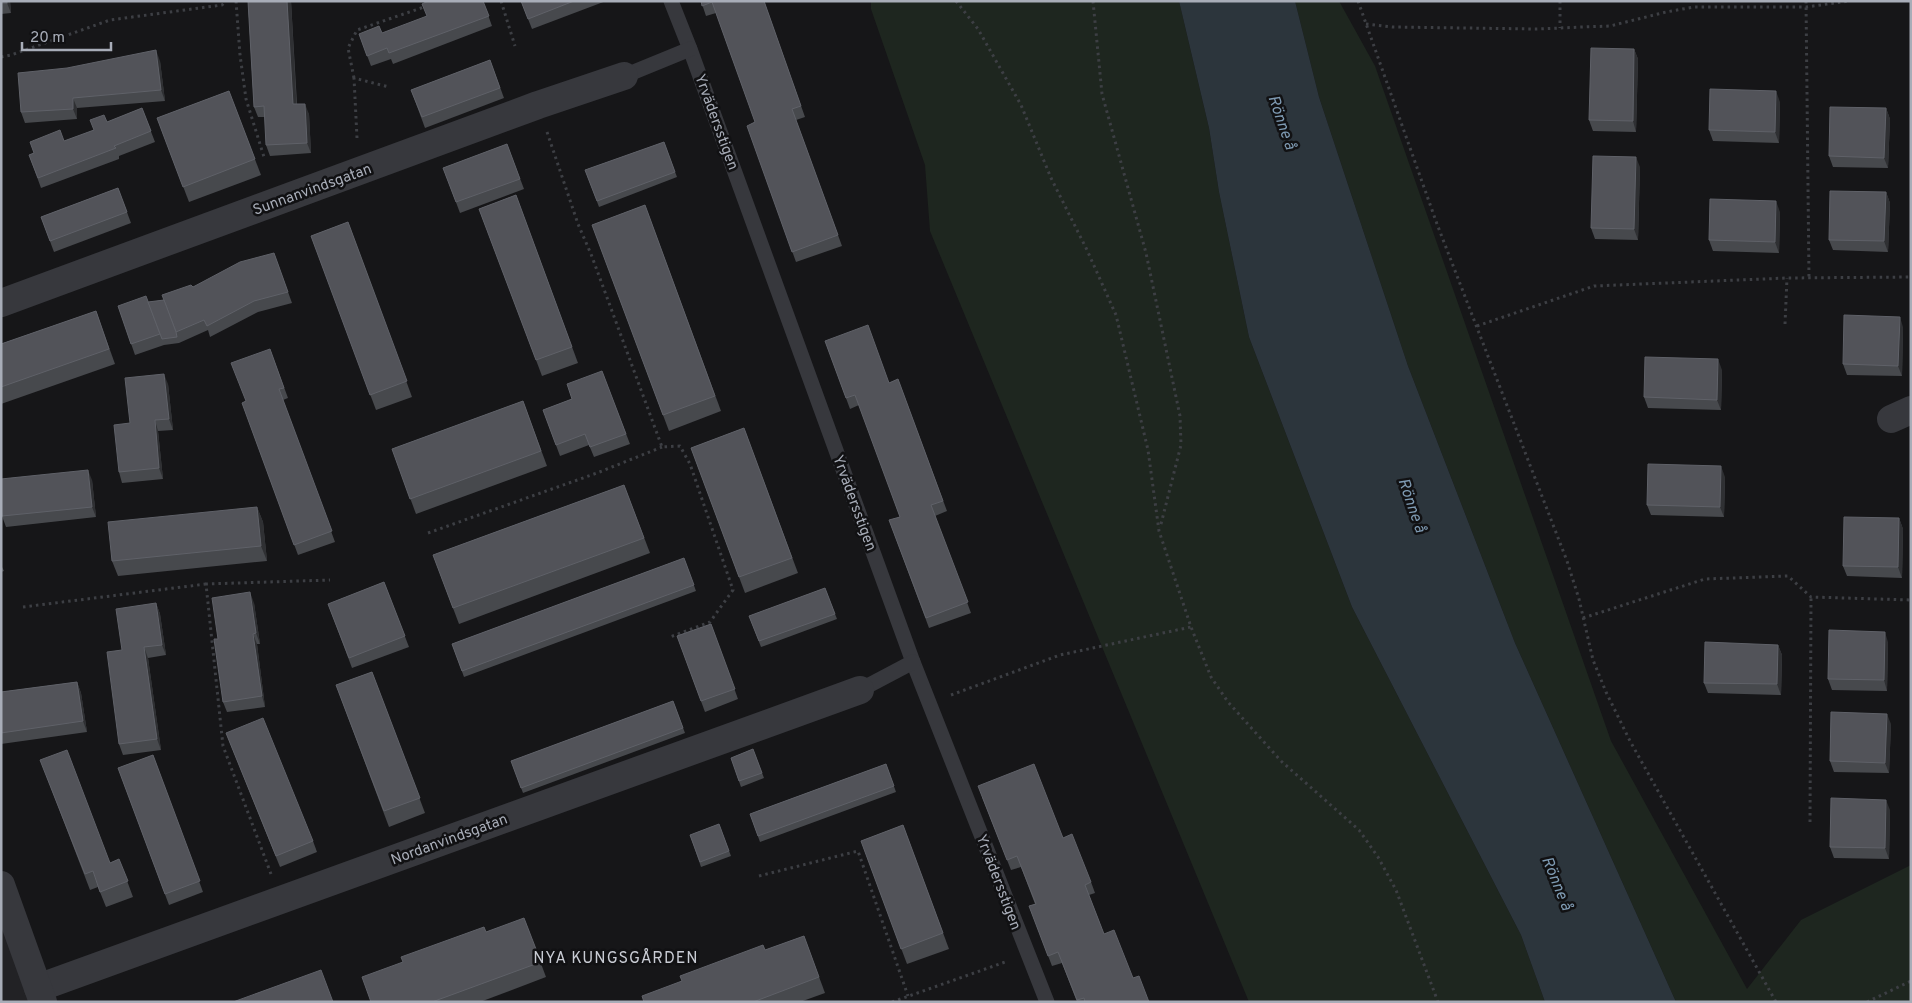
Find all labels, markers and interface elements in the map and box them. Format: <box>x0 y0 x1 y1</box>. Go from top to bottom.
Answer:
scale bar <box>22 20 111 52</box>
text: 20 m <box>30 29 65 48</box>
street label: Yrvädersstigen <box>689 72 742 173</box>
water label: Rönne å <box>1262 93 1300 153</box>
street label: Sunnanvindsgatan <box>251 160 374 221</box>
street label: Yrvädersstigen <box>827 453 880 554</box>
water label: Rönne å <box>1392 476 1430 536</box>
street label: Nordanvindsgatan <box>388 810 511 870</box>
street label: Yrvädersstigen <box>971 832 1025 933</box>
water label: Rönne å <box>1536 854 1576 914</box>
district label: NYA KUNGSGÅRDEN <box>533 948 699 969</box>

